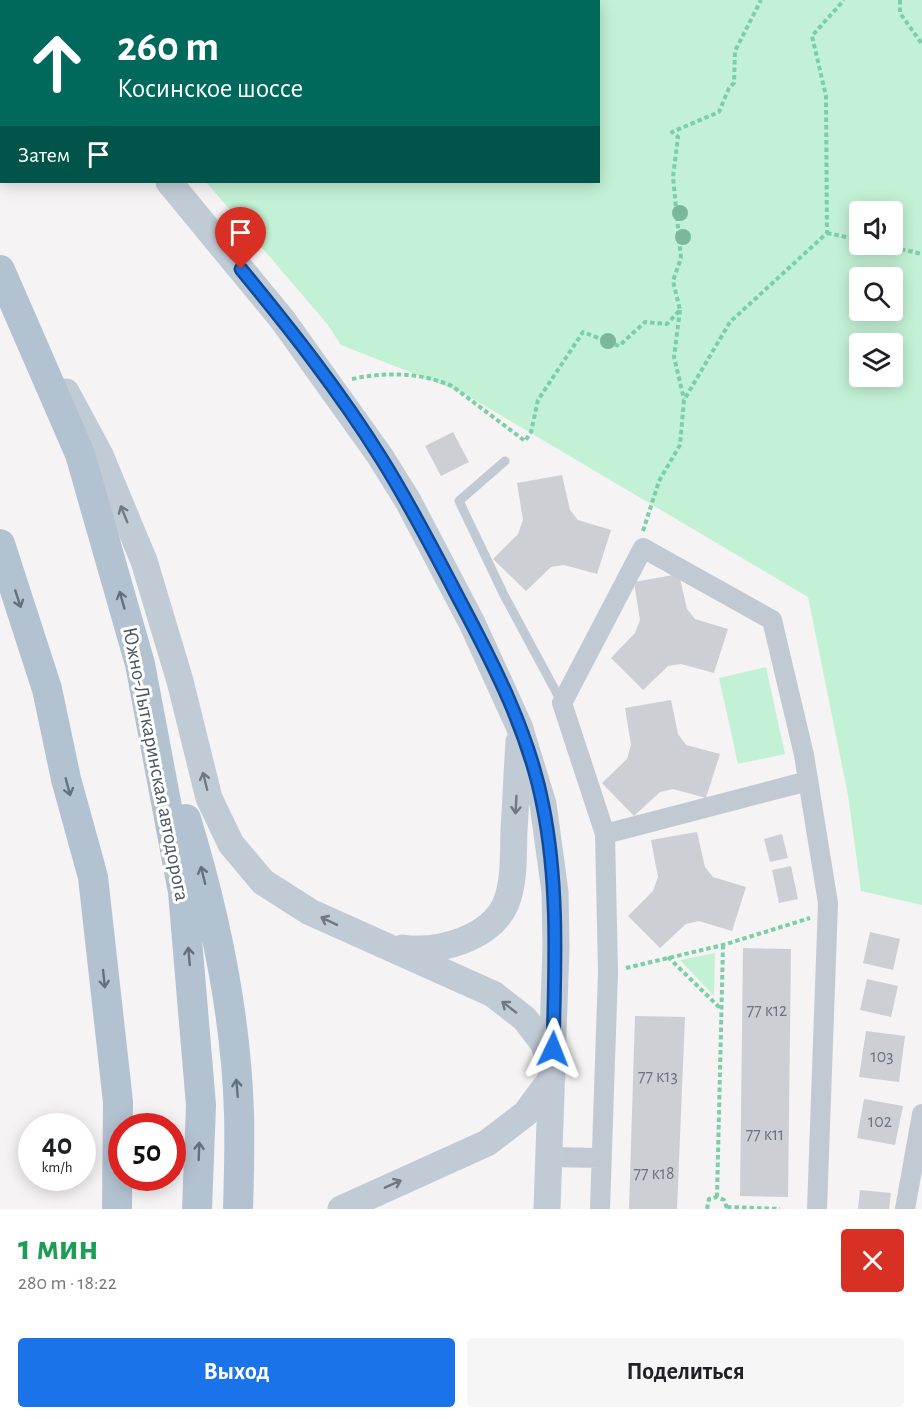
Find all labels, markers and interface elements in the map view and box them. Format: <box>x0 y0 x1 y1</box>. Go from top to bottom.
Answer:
icon: ahead <box>18 24 96 102</box>
text: 260 m <box>117 26 219 68</box>
text: Косинское шоссе <box>117 75 303 102</box>
icon: arrive <box>82 138 115 171</box>
text: Затем <box>18 144 70 166</box>
map controls <box>849 201 903 387</box>
button: sound <box>849 201 903 255</box>
pin <box>215 207 266 269</box>
icon: arrive <box>224 216 257 249</box>
button: search <box>849 267 903 321</box>
button: layers <box>849 333 903 387</box>
one-way arrow <box>118 505 129 524</box>
one-way arrow <box>13 589 24 608</box>
one-way arrow <box>116 591 127 610</box>
street label: Южно-Лыткаринская автодорога <box>119 625 193 903</box>
one-way arrow <box>198 772 210 791</box>
one-way arrow <box>63 778 75 797</box>
one-way arrow <box>510 795 521 815</box>
one-way arrow <box>196 865 208 884</box>
one-way arrow <box>321 914 339 926</box>
one-way arrow <box>183 947 194 967</box>
one-way arrow <box>99 968 110 988</box>
one-way arrow <box>502 1000 518 1013</box>
house number: 77 к12 <box>747 1002 787 1020</box>
position arrow <box>521 1017 585 1081</box>
house number: 103 <box>870 1048 894 1066</box>
house number: 77 к13 <box>638 1068 678 1086</box>
one-way arrow <box>231 1078 242 1098</box>
speed limit sign: 50 <box>108 1113 186 1191</box>
house number: 102 <box>868 1113 892 1131</box>
house number: 77 к11 <box>746 1126 784 1144</box>
text: 40 <box>42 1130 72 1160</box>
one-way arrow <box>194 1141 205 1161</box>
text: km/h <box>42 1160 72 1175</box>
house number: 77 к18 <box>634 1165 674 1183</box>
one-way arrow <box>384 1178 402 1189</box>
button: close <box>841 1229 904 1292</box>
text: 1 мин <box>18 1230 98 1266</box>
text: 280 m · 18:22 <box>18 1273 117 1293</box>
button: Выход <box>18 1338 455 1407</box>
button: Поделиться <box>467 1338 904 1407</box>

